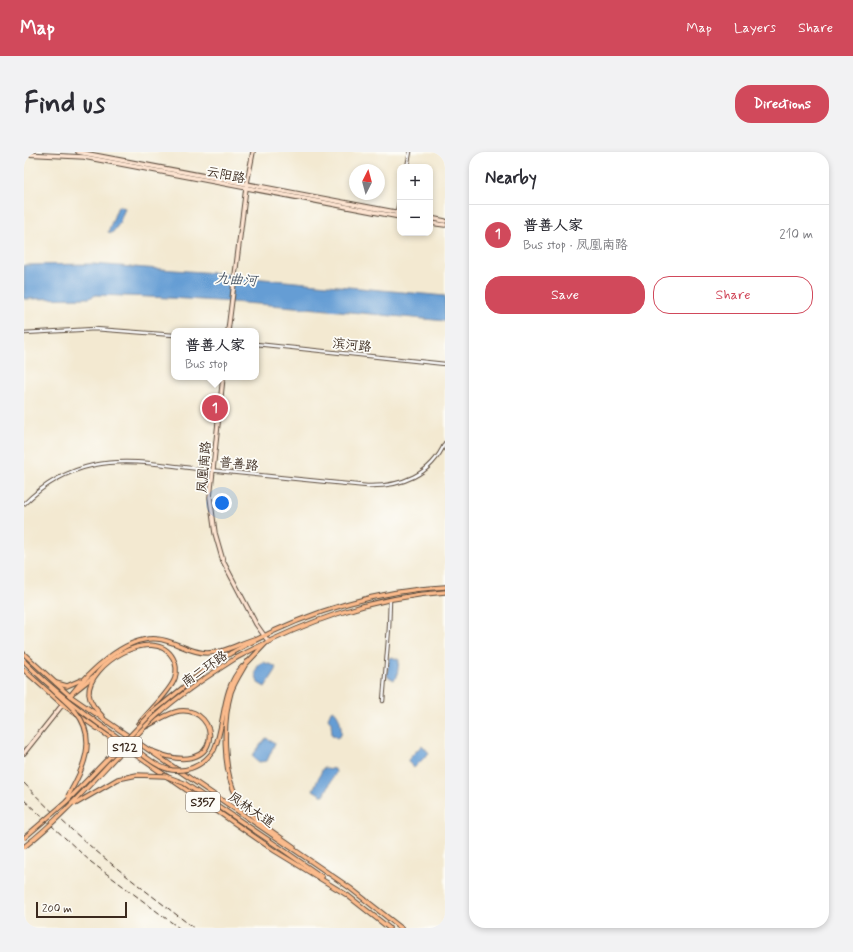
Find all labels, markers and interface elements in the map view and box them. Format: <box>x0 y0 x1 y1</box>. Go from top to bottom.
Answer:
text: Map <box>20 16 55 41</box>
text: Map <box>686 19 712 37</box>
text: Layers <box>734 19 776 37</box>
text: Share <box>798 19 833 37</box>
button: Directions <box>735 85 829 123</box>
text: Find us <box>24 86 105 123</box>
street label: 云阳路 <box>205 163 246 188</box>
north arrow <box>349 164 385 200</box>
map controls <box>397 164 433 236</box>
button: + <box>397 164 433 200</box>
text: Nearby <box>485 167 537 189</box>
button: − <box>397 200 433 236</box>
text: 普善人家 <box>523 216 583 236</box>
text: 1 <box>495 226 501 243</box>
text: 210 m <box>779 226 813 243</box>
text: Bus stop · 凤凰南路 <box>523 237 628 254</box>
water label: 九曲河 <box>214 270 260 291</box>
button: Save <box>485 276 645 314</box>
button: Share <box>653 276 813 314</box>
popup <box>171 328 259 380</box>
street label: 滨河路 <box>332 335 372 356</box>
text: 普善人家 <box>185 336 245 356</box>
text: Bus stop <box>185 356 228 373</box>
pin: 1 <box>202 393 228 423</box>
street label: 凤凰南路 <box>194 440 215 494</box>
street label: 普善路 <box>219 454 259 475</box>
your location <box>212 493 232 513</box>
street label: 南二环路 <box>179 647 231 691</box>
road number: S122 <box>108 737 142 757</box>
street label: 凤林大道 <box>225 789 277 832</box>
road number: S357 <box>186 792 220 812</box>
scale bar <box>36 900 127 919</box>
text: 200 m <box>42 902 72 916</box>

